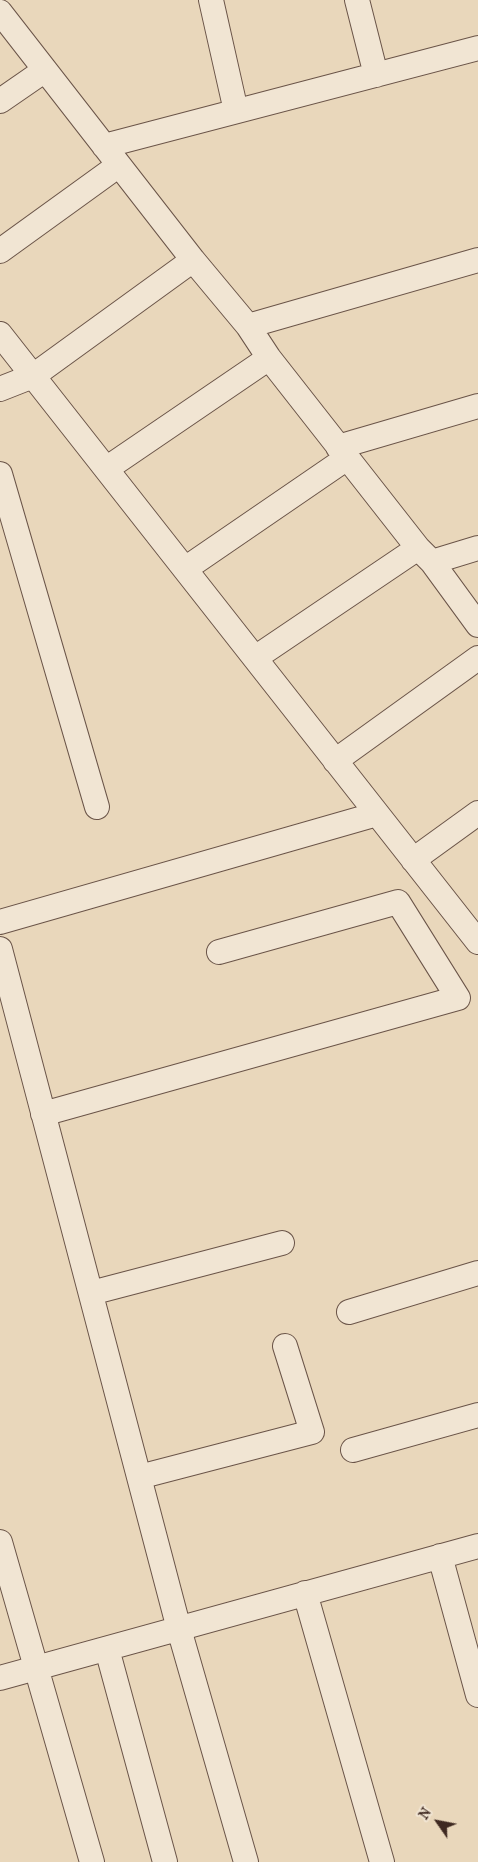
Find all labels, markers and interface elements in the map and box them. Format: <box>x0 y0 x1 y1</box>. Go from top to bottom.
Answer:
north arrow <box>413 1797 463 1847</box>
text: N <box>415 1804 435 1823</box>

